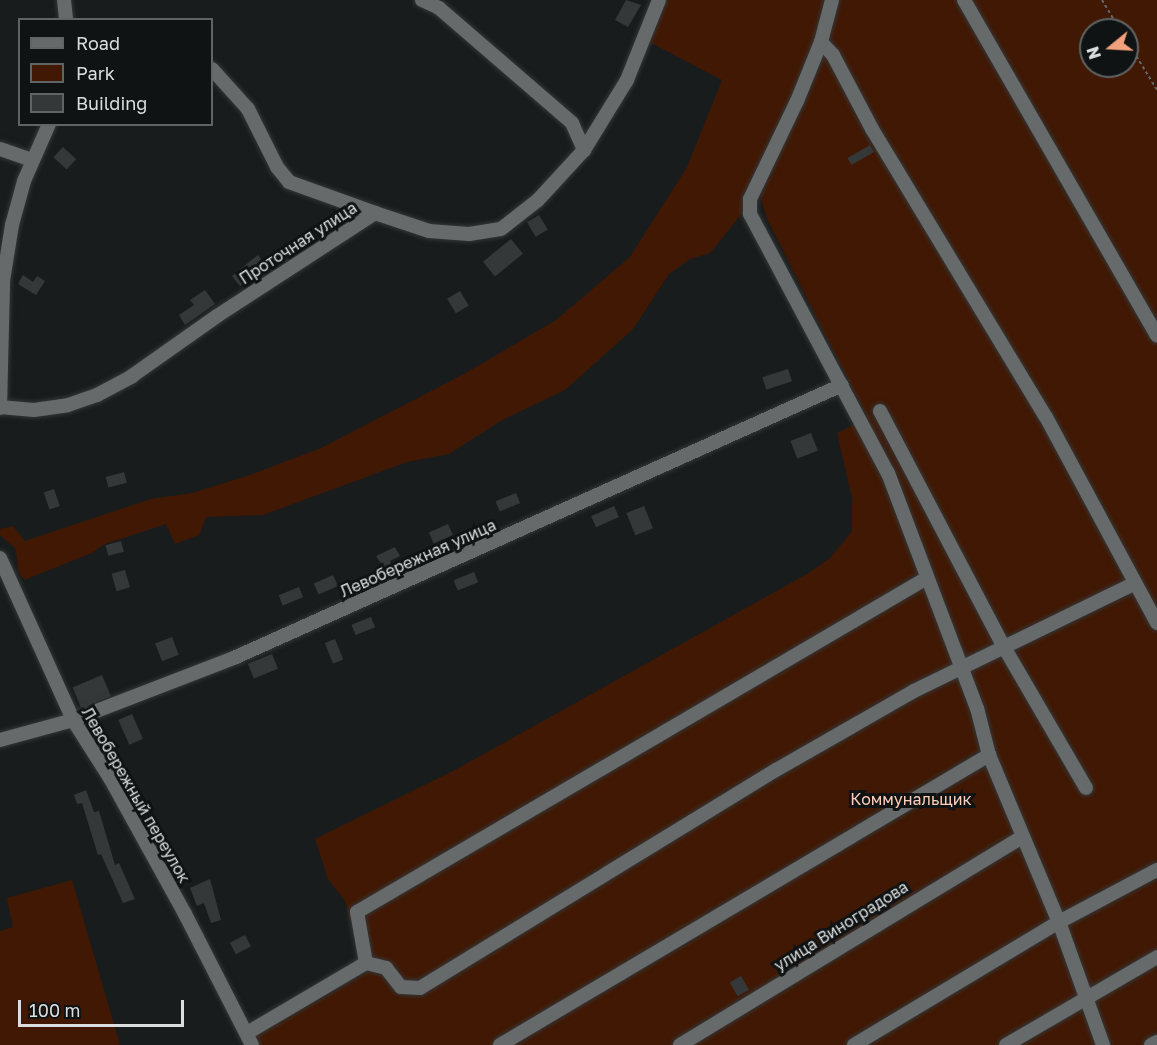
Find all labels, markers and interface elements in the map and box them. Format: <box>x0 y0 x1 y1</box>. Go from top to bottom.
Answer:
legend <box>18 18 213 126</box>
north arrow <box>1079 18 1139 78</box>
text: Road <box>76 32 120 54</box>
text: N <box>1082 44 1105 62</box>
text: Park <box>76 62 115 84</box>
text: Building <box>76 92 147 114</box>
street label: Проточная улица <box>236 198 360 288</box>
street label: Левобережная улица <box>337 515 499 601</box>
street label: Левобережный переулок <box>78 704 194 886</box>
park label: Коммунальщик <box>850 789 972 809</box>
street label: улица Виноградова <box>770 877 912 975</box>
scale bar <box>21 988 188 1026</box>
text: 100 m <box>29 999 80 1021</box>

